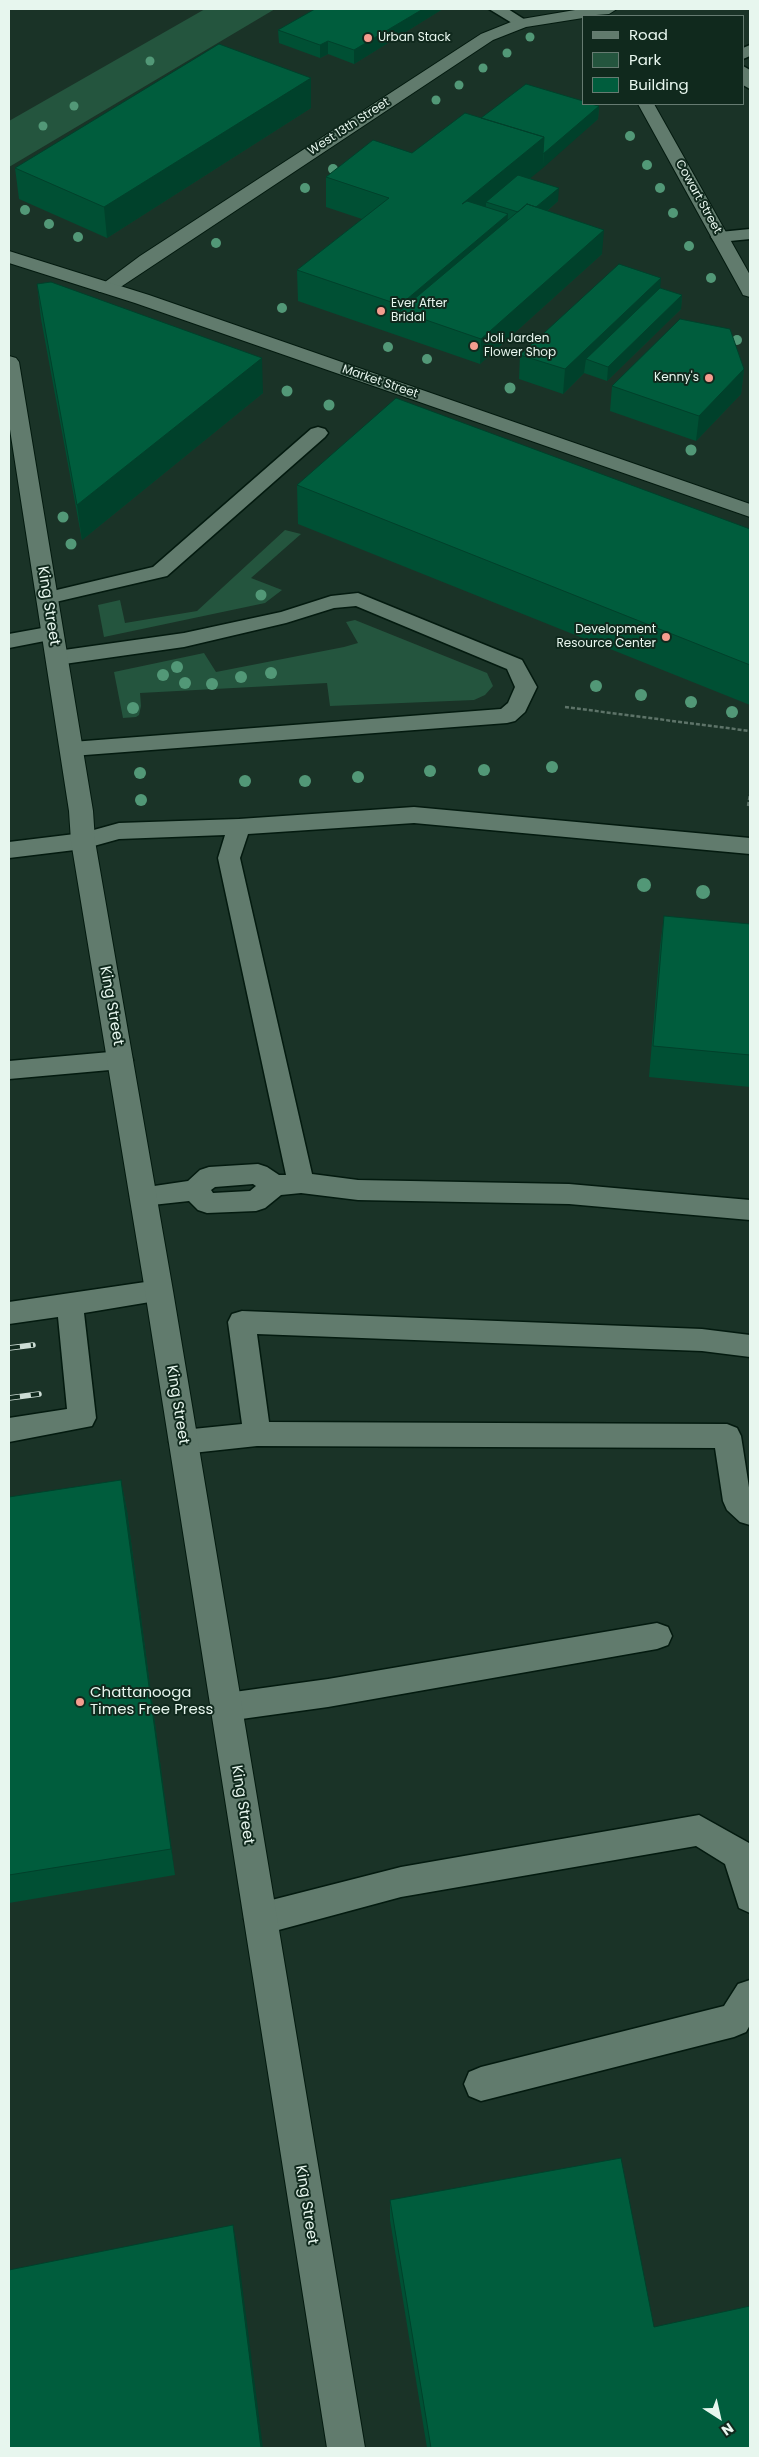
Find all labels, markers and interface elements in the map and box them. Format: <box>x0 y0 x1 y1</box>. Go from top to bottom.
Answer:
legend <box>582 15 744 105</box>
text: Road <box>629 24 668 45</box>
place label: Urban Stack <box>378 31 451 45</box>
marker: Urban Stack <box>362 32 374 44</box>
text: Park <box>629 49 661 70</box>
text: Building <box>629 74 689 95</box>
street label: West 13th Street <box>306 95 392 159</box>
street label: Cowart Street <box>672 158 724 236</box>
place label: Ever After Bridal <box>391 297 447 325</box>
marker: Ever After Bridal <box>375 305 387 317</box>
place label: Joli Jarden Flower Shop <box>484 332 556 360</box>
marker: Joli Jarden Flower Shop <box>468 340 480 352</box>
street label: Market Street <box>340 362 420 402</box>
place label: Kenny's <box>654 371 699 385</box>
marker: Kenny's <box>703 372 715 384</box>
street label: King Street <box>33 565 63 647</box>
place label: Development Resource Center <box>557 623 656 651</box>
marker: Development Resource Center <box>660 631 672 643</box>
street label: King Street <box>95 965 127 1047</box>
street label: King Street <box>162 1364 192 1446</box>
place label: Chattanooga Times Free Press <box>90 1684 213 1719</box>
marker: Chattanooga Times Free Press <box>74 1696 86 1708</box>
street label: King Street <box>227 1764 257 1846</box>
street label: King Street <box>291 2164 321 2246</box>
north arrow <box>694 2392 744 2442</box>
text: N <box>718 2418 738 2440</box>

